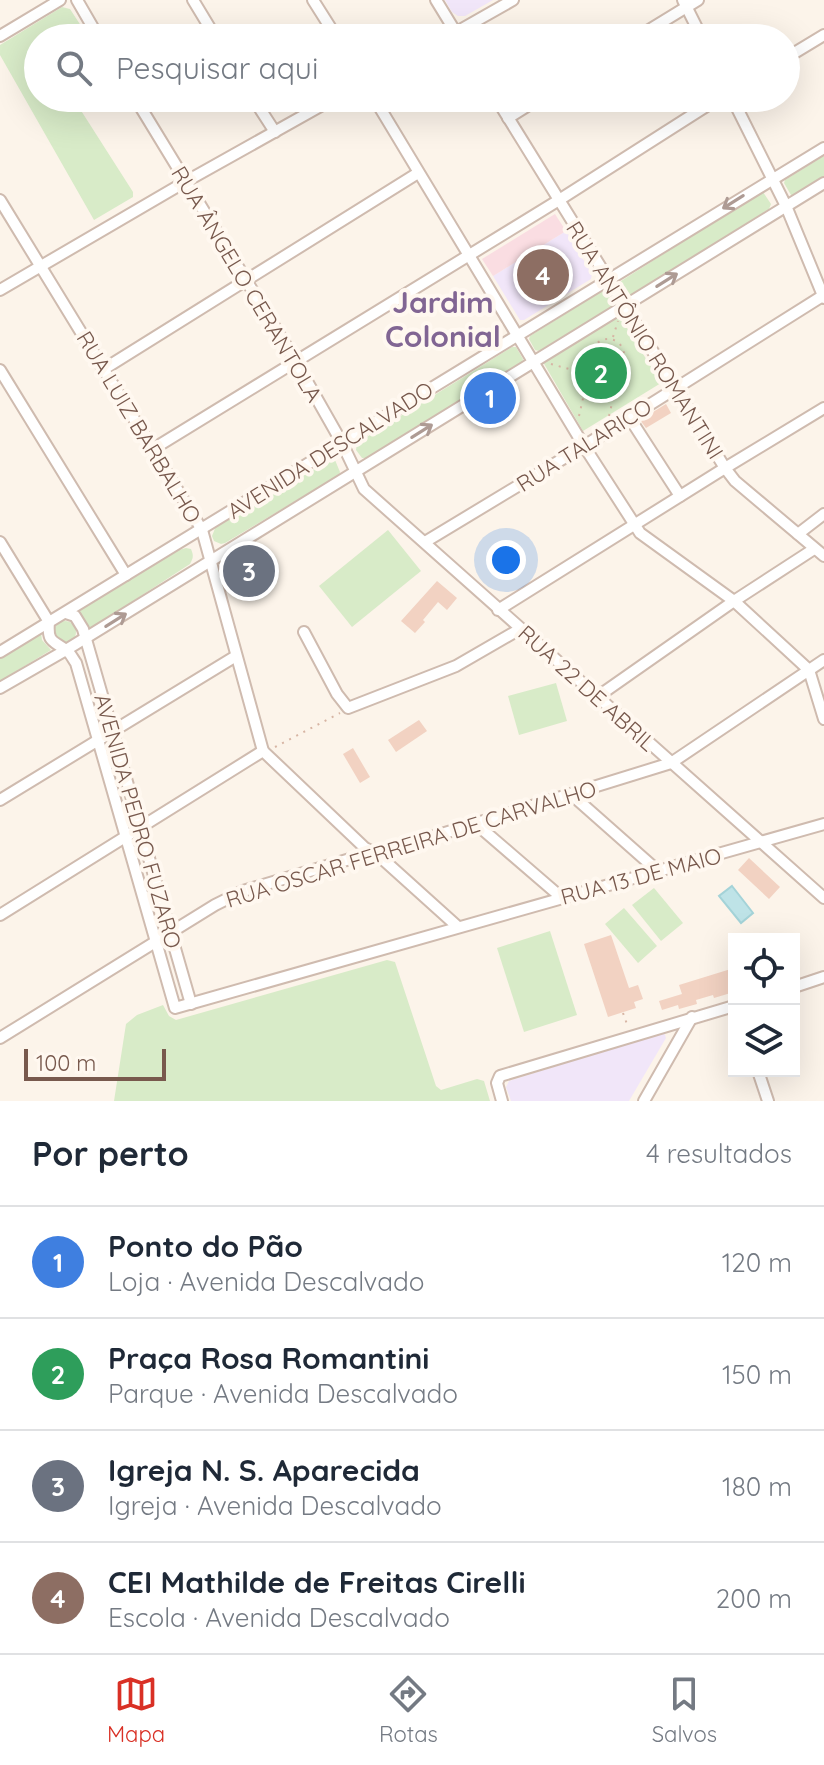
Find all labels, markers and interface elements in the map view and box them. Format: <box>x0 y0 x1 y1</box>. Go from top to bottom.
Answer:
search box <box>24 24 800 112</box>
icon: search <box>52 46 96 90</box>
text: Pesquisar aqui <box>116 49 318 87</box>
street label: RUA ÂNGELO CERANTOLA <box>165 161 329 407</box>
one-way arrow <box>722 195 745 211</box>
street label: RUA ANTÔNIO ROMANTINI <box>560 216 730 464</box>
pin: 4 <box>517 245 569 305</box>
one-way arrow <box>655 271 678 287</box>
district label: Jardim Colonial <box>385 283 501 355</box>
street label: RUA LUIZ BARBALHO <box>71 326 207 528</box>
pin: 2 <box>575 343 627 403</box>
pin: 1 <box>464 368 516 428</box>
street label: AVENIDA DESCALVADO <box>222 375 438 525</box>
street label: RUA TALARICO <box>511 392 657 498</box>
one-way arrow <box>410 423 433 439</box>
your location <box>486 540 526 580</box>
pin: 3 <box>223 541 275 601</box>
one-way arrow <box>104 611 126 628</box>
street label: RUA 22 DE ABRIL <box>512 619 662 757</box>
street label: AVENIDA PEDRO FUZARO <box>88 690 188 952</box>
street label: RUA OSCAR FERREIRA DE CARVALHO <box>222 774 600 914</box>
street label: RUA 13 DE MAIO <box>558 841 724 911</box>
map controls <box>728 933 800 1077</box>
button: locate <box>728 933 800 1005</box>
button: layers <box>728 1005 800 1077</box>
scale bar <box>24 1045 166 1081</box>
text: 100 m <box>36 1049 96 1077</box>
text: Por perto <box>32 1132 189 1175</box>
text: 4 resultados <box>646 1137 792 1170</box>
text: Ponto do Pão <box>108 1227 303 1265</box>
text: 1 <box>53 1246 63 1279</box>
text: 120 m <box>722 1246 792 1279</box>
text: Loja · Avenida Descalvado <box>108 1265 424 1298</box>
text: Praça Rosa Romantini <box>108 1339 429 1377</box>
text: 2 <box>51 1358 65 1391</box>
text: 150 m <box>722 1358 792 1391</box>
text: Parque · Avenida Descalvado <box>108 1377 458 1410</box>
text: Igreja N. S. Aparecida <box>108 1451 420 1489</box>
text: 3 <box>51 1470 65 1503</box>
text: 180 m <box>722 1470 792 1503</box>
text: Igreja · Avenida Descalvado <box>108 1489 442 1522</box>
text: CEI Mathilde de Freitas Cirelli <box>108 1563 526 1601</box>
text: 4 <box>50 1582 66 1615</box>
text: 200 m <box>716 1582 792 1615</box>
text: Escola · Avenida Descalvado <box>108 1601 450 1634</box>
tab: Mapa <box>107 1672 165 1748</box>
tab: Rotas <box>379 1672 438 1748</box>
tab: Salvos <box>652 1672 717 1748</box>

